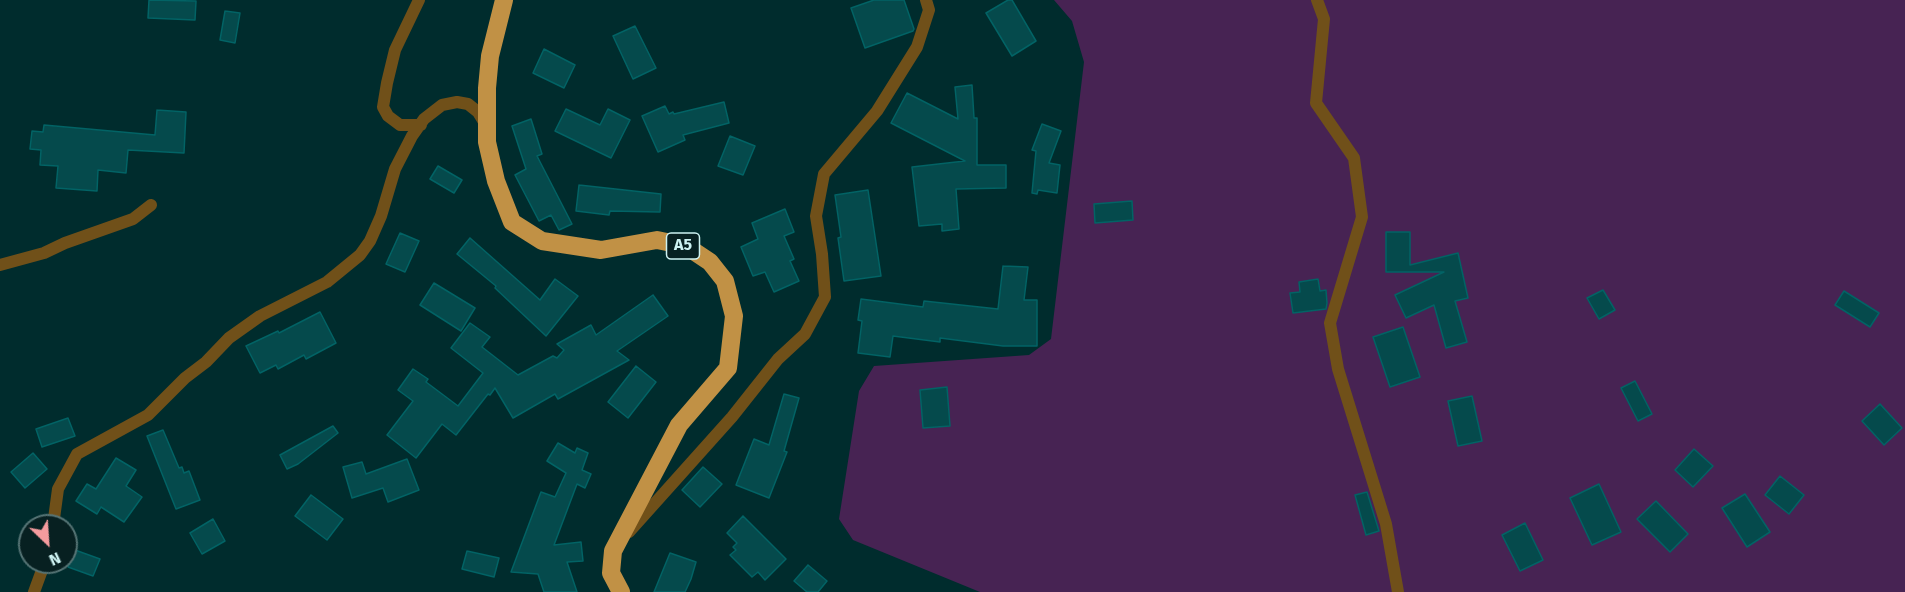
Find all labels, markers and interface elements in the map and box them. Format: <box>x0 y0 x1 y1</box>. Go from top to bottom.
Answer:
road number: A5 <box>666 233 700 259</box>
north arrow <box>18 514 78 574</box>
text: N <box>46 548 64 570</box>

